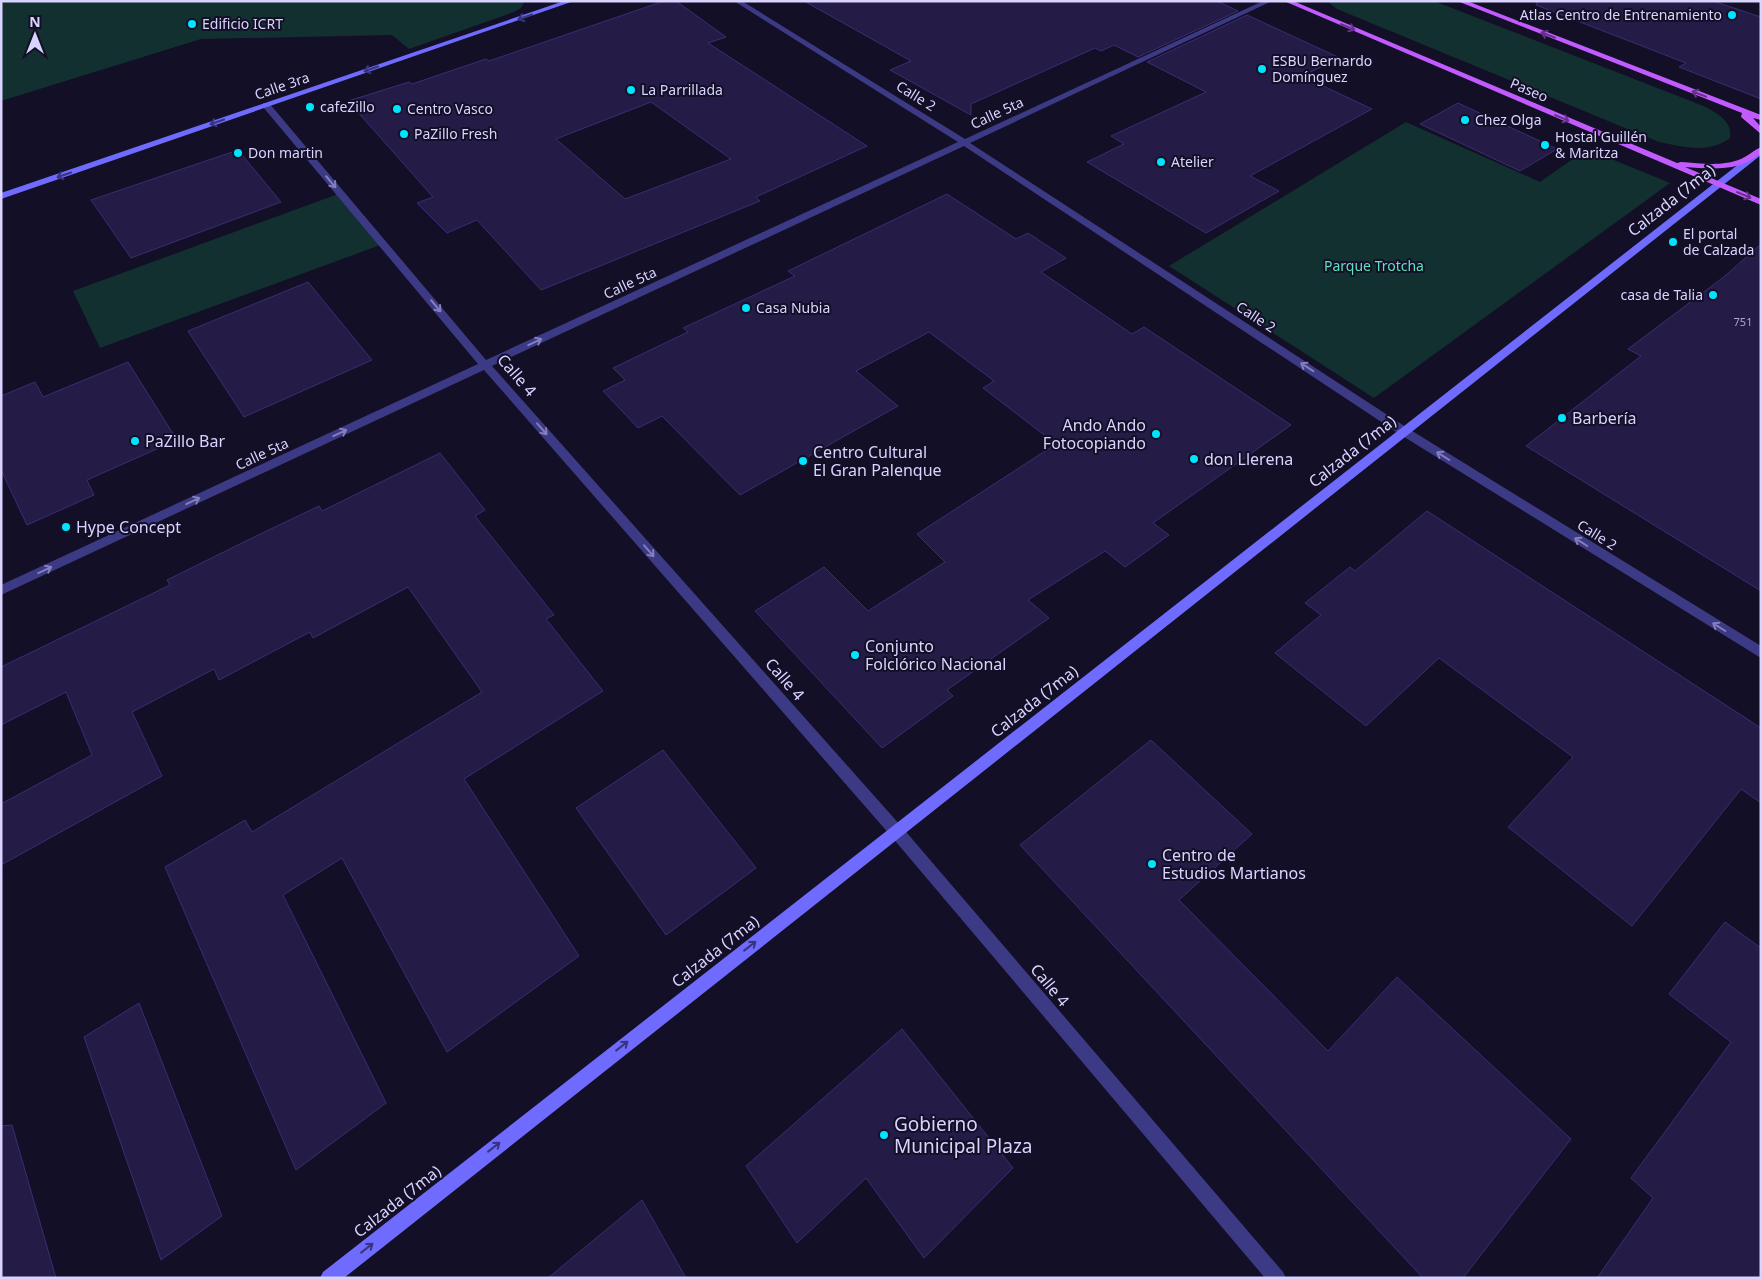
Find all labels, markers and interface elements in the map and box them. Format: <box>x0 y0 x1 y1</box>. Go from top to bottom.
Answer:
place label: Atlas Centro de Entrenamiento <box>1520 5 1722 24</box>
marker: Atlas Centro de Entrenamiento <box>1726 9 1738 21</box>
north arrow <box>10 10 60 60</box>
text: N <box>29 12 41 31</box>
one-way arrow <box>517 13 533 22</box>
place label: Edificio ICRT <box>202 14 283 33</box>
marker: Edificio ICRT <box>186 18 198 30</box>
one-way arrow <box>1340 23 1355 32</box>
one-way arrow <box>1540 30 1556 39</box>
place label: ESBU Bernardo Domínguez <box>1272 51 1372 86</box>
marker: ESBU Bernardo Domínguez <box>1256 63 1268 75</box>
one-way arrow <box>363 65 379 74</box>
street label: Calle 3ra <box>252 67 312 104</box>
street label: Paseo <box>1507 73 1551 106</box>
street label: Calle 2 <box>893 76 940 115</box>
place label: La Parrillada <box>641 80 723 99</box>
marker: La Parrillada <box>625 84 637 96</box>
one-way arrow <box>1692 89 1707 98</box>
street label: Calle 5ta <box>967 92 1026 133</box>
place label: cafeZillo <box>320 97 375 116</box>
place label: Centro Vasco <box>407 99 493 118</box>
marker: cafeZillo <box>304 101 316 113</box>
marker: Centro Vasco <box>391 103 403 115</box>
place label: Chez Olga <box>1475 110 1542 129</box>
one-way arrow <box>1554 113 1569 123</box>
marker: Chez Olga <box>1459 114 1471 126</box>
one-way arrow <box>209 117 225 127</box>
place label: PaZillo Fresh <box>414 124 497 143</box>
place label: Hostal Guillén & Maritza <box>1555 127 1647 162</box>
marker: PaZillo Fresh <box>398 128 410 140</box>
marker: Hostal Guillén & Maritza <box>1539 139 1551 151</box>
place label: Don martin <box>248 143 323 162</box>
marker: Don martin <box>232 147 244 159</box>
place label: Atelier <box>1171 152 1214 171</box>
marker: Atelier <box>1155 156 1167 168</box>
street label: Calzada (7ma) <box>1623 159 1719 241</box>
one-way arrow <box>56 171 72 180</box>
one-way arrow <box>326 175 337 188</box>
one-way arrow <box>1736 190 1751 200</box>
place label: El portal de Calzada <box>1683 224 1754 259</box>
marker: El portal de Calzada <box>1667 236 1679 248</box>
park label: Parque Trotcha <box>1324 256 1424 275</box>
street label: Calle 5ta <box>600 262 659 303</box>
place label: casa de Talia <box>1620 285 1703 304</box>
marker: casa de Talia <box>1707 289 1719 301</box>
street label: Calle 2 <box>1233 297 1280 336</box>
place label: Casa Nubia <box>756 298 830 317</box>
one-way arrow <box>430 300 441 313</box>
marker: Casa Nubia <box>740 302 752 314</box>
house number: 751 <box>1734 314 1752 329</box>
one-way arrow <box>527 337 542 347</box>
street label: Calle 4 <box>492 349 542 401</box>
one-way arrow <box>1300 362 1314 373</box>
place label: Barbería <box>1572 407 1637 429</box>
street label: Calzada (7ma) <box>1304 410 1400 492</box>
marker: Barbería <box>1556 412 1568 424</box>
place label: Ando Ando Fotocopiando <box>1043 414 1146 454</box>
one-way arrow <box>536 423 547 436</box>
one-way arrow <box>332 427 347 437</box>
marker: Ando Ando Fotocopiando <box>1150 428 1162 440</box>
place label: PaZillo Bar <box>145 430 225 452</box>
street label: Calle 5ta <box>232 433 291 474</box>
marker: PaZillo Bar <box>129 435 141 447</box>
place label: Centro Cultural El Gran Palenque <box>813 441 942 481</box>
place label: don Llerena <box>1204 448 1293 470</box>
one-way arrow <box>1437 450 1451 460</box>
marker: don Llerena <box>1188 453 1200 465</box>
marker: Centro Cultural El Gran Palenque <box>797 455 809 467</box>
one-way arrow <box>185 496 200 506</box>
street label: Calle 2 <box>1574 515 1621 554</box>
place label: Hype Concept <box>76 516 181 538</box>
marker: Hype Concept <box>60 521 72 533</box>
one-way arrow <box>1575 536 1589 546</box>
one-way arrow <box>643 545 655 558</box>
one-way arrow <box>38 564 53 574</box>
one-way arrow <box>1713 622 1727 632</box>
place label: Conjunto Folclórico Nacional <box>865 635 1006 675</box>
marker: Conjunto Folclórico Nacional <box>849 649 861 661</box>
street label: Calle 4 <box>760 653 810 705</box>
street label: Calzada (7ma) <box>986 660 1082 742</box>
place label: Centro de Estudios Martianos <box>1162 844 1306 884</box>
marker: Centro de Estudios Martianos <box>1146 858 1158 870</box>
street label: Calzada (7ma) <box>667 910 763 992</box>
one-way arrow <box>743 941 757 951</box>
street label: Calle 4 <box>1026 959 1074 1011</box>
one-way arrow <box>615 1041 628 1052</box>
place label: Gobierno Municipal Plaza <box>894 1111 1032 1159</box>
marker: Gobierno Municipal Plaza <box>878 1129 890 1141</box>
one-way arrow <box>488 1142 501 1153</box>
street label: Calzada (7ma) <box>349 1160 445 1242</box>
one-way arrow <box>360 1242 373 1253</box>

